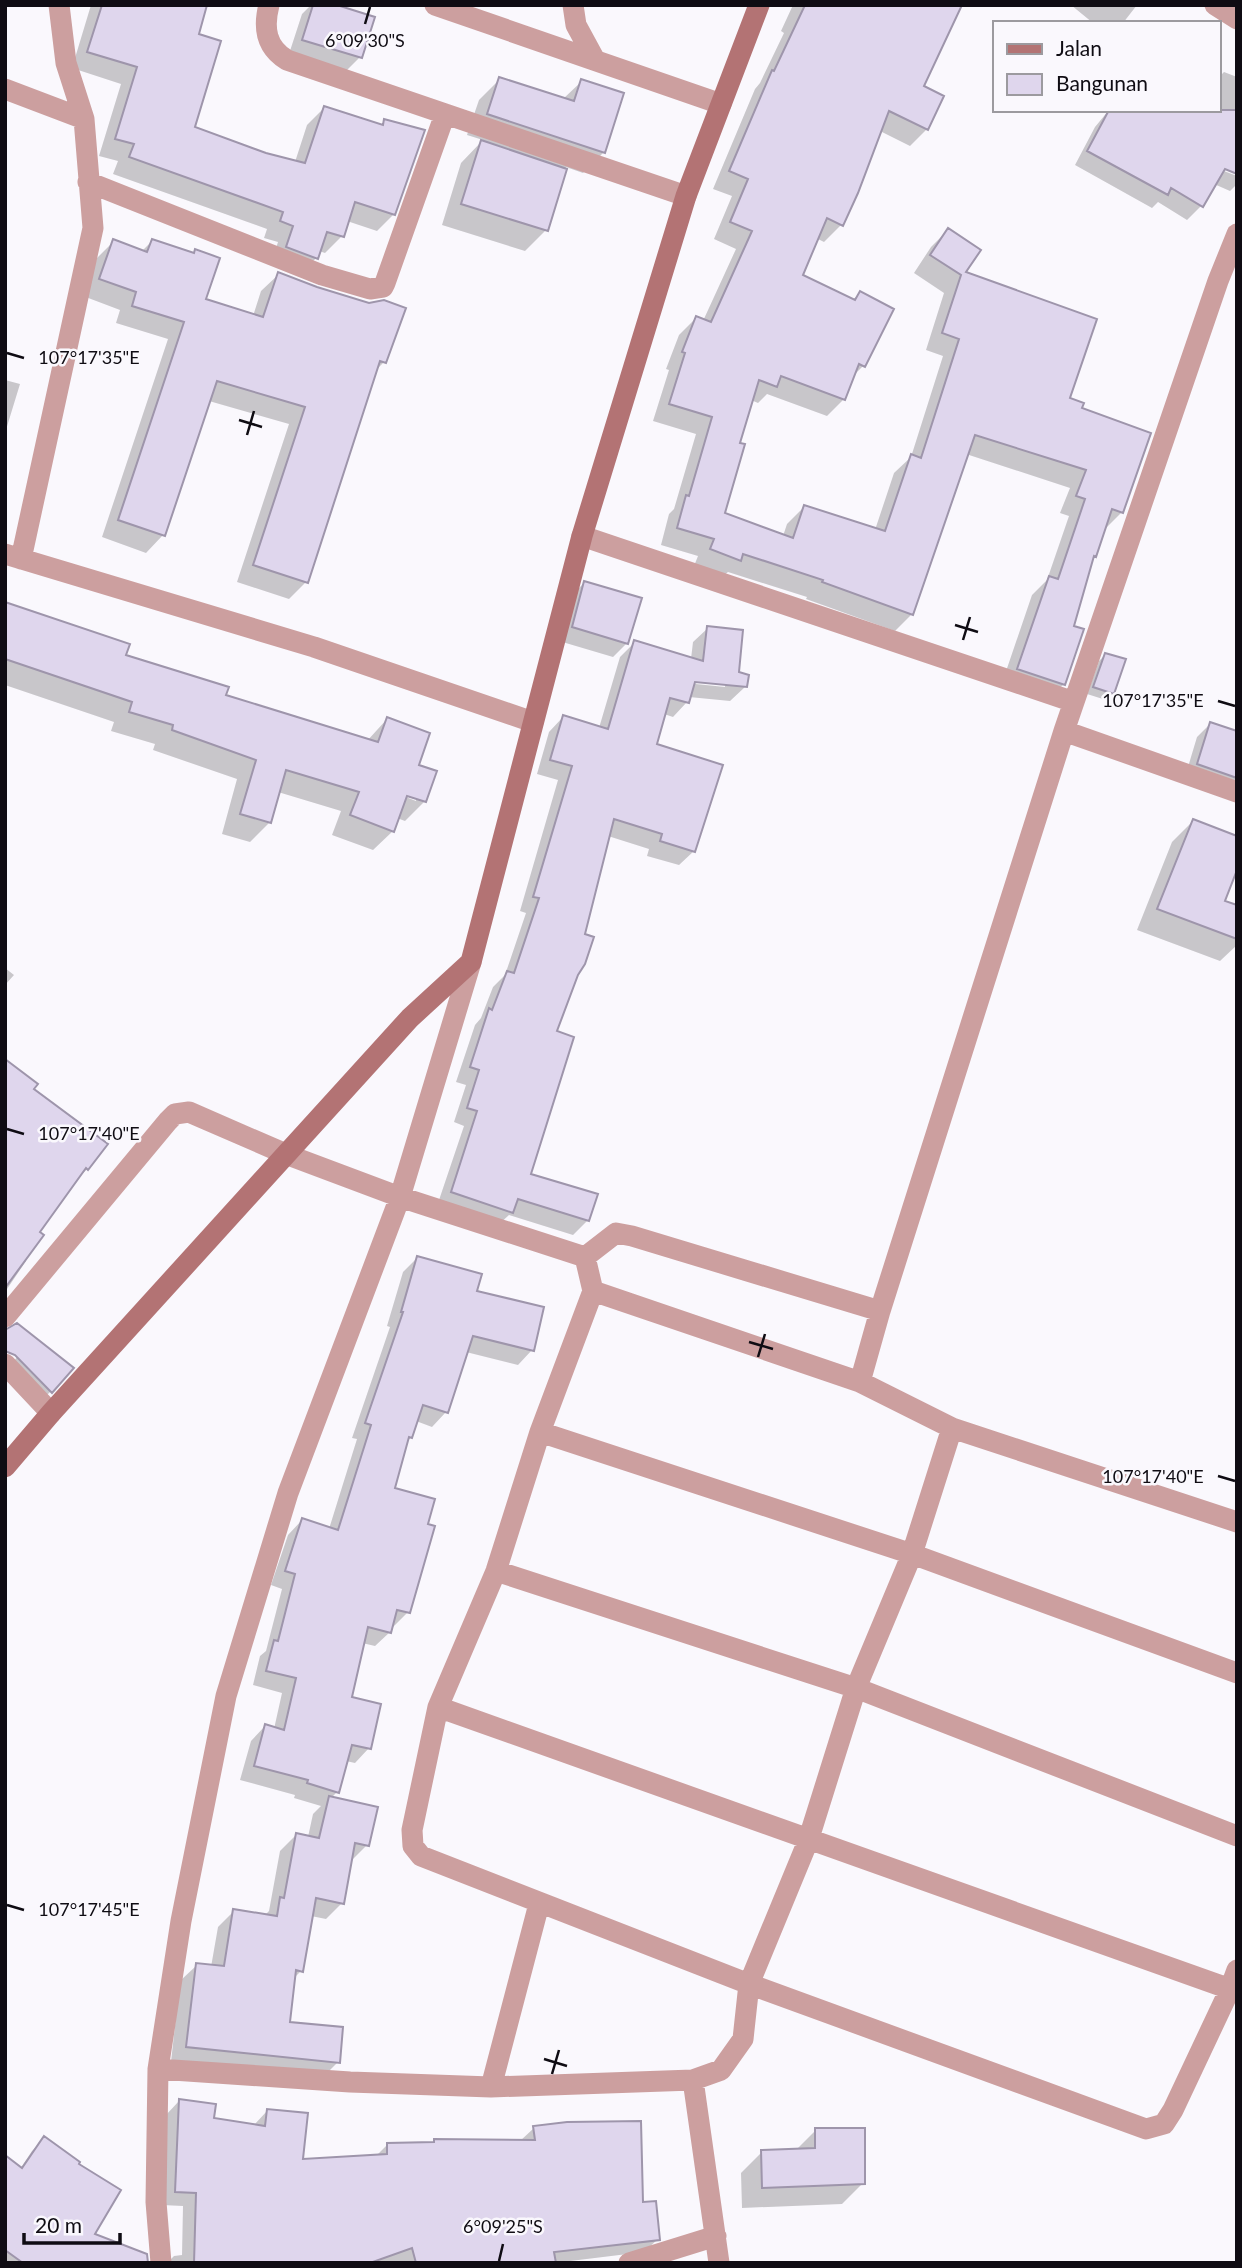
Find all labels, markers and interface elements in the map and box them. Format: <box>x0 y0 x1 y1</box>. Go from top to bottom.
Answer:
legend <box>993 21 1221 112</box>
text: 6°09'30"S <box>325 29 405 51</box>
text: Jalan <box>1056 35 1102 60</box>
text: Bangunan <box>1056 70 1148 95</box>
text: 107°17'35"E <box>38 346 140 368</box>
text: 107°17'35"E <box>1102 689 1204 711</box>
text: 107°17'40"E <box>38 1122 140 1144</box>
text: 107°17'40"E <box>1102 1465 1204 1487</box>
text: 107°17'45"E <box>38 1898 140 1920</box>
scale bar <box>24 2202 121 2246</box>
text: 20 m <box>35 2212 82 2237</box>
text: 6°09'25"S <box>463 2215 543 2237</box>

